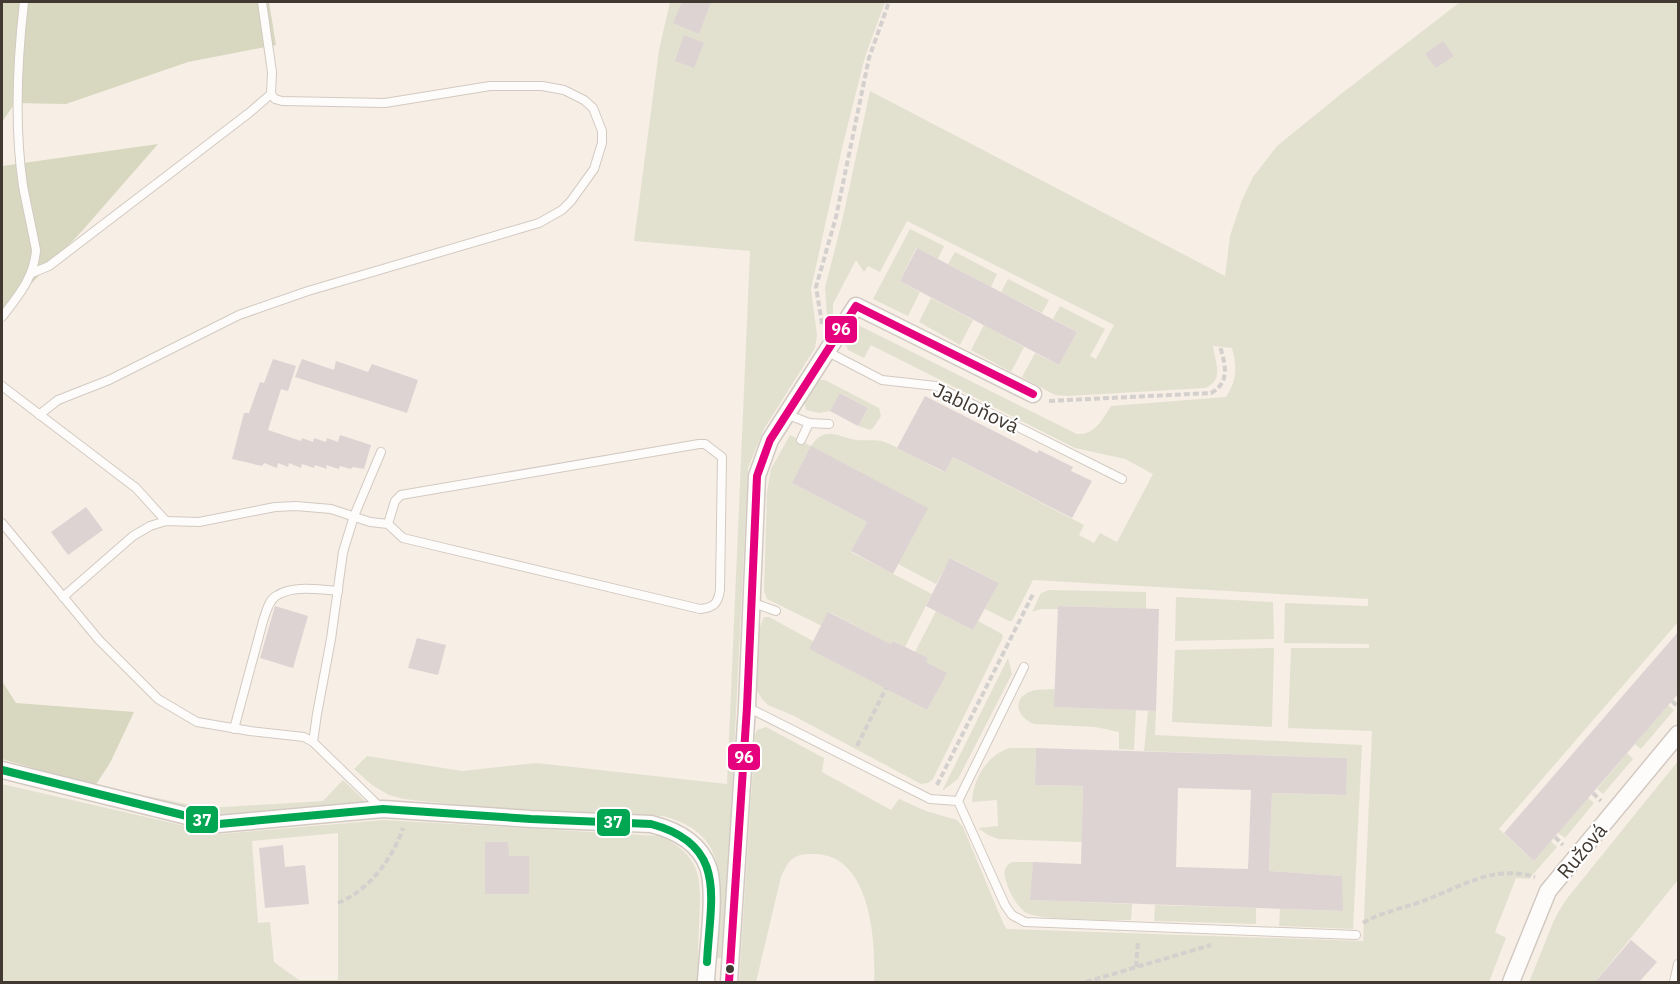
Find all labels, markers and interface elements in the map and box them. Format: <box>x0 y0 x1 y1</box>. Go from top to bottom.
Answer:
line badge: 96 <box>824 315 858 344</box>
text: 96 <box>831 319 851 339</box>
street label: Jabloňová <box>929 376 1024 439</box>
line badge: 96 <box>727 743 761 771</box>
text: 96 <box>734 747 754 767</box>
line badge: 37 <box>185 805 219 834</box>
line badge: 37 <box>596 808 631 837</box>
text: 37 <box>192 810 212 830</box>
text: 37 <box>603 812 623 832</box>
street label: Ružová <box>1551 817 1613 884</box>
unlabelled marker <box>724 963 736 975</box>

